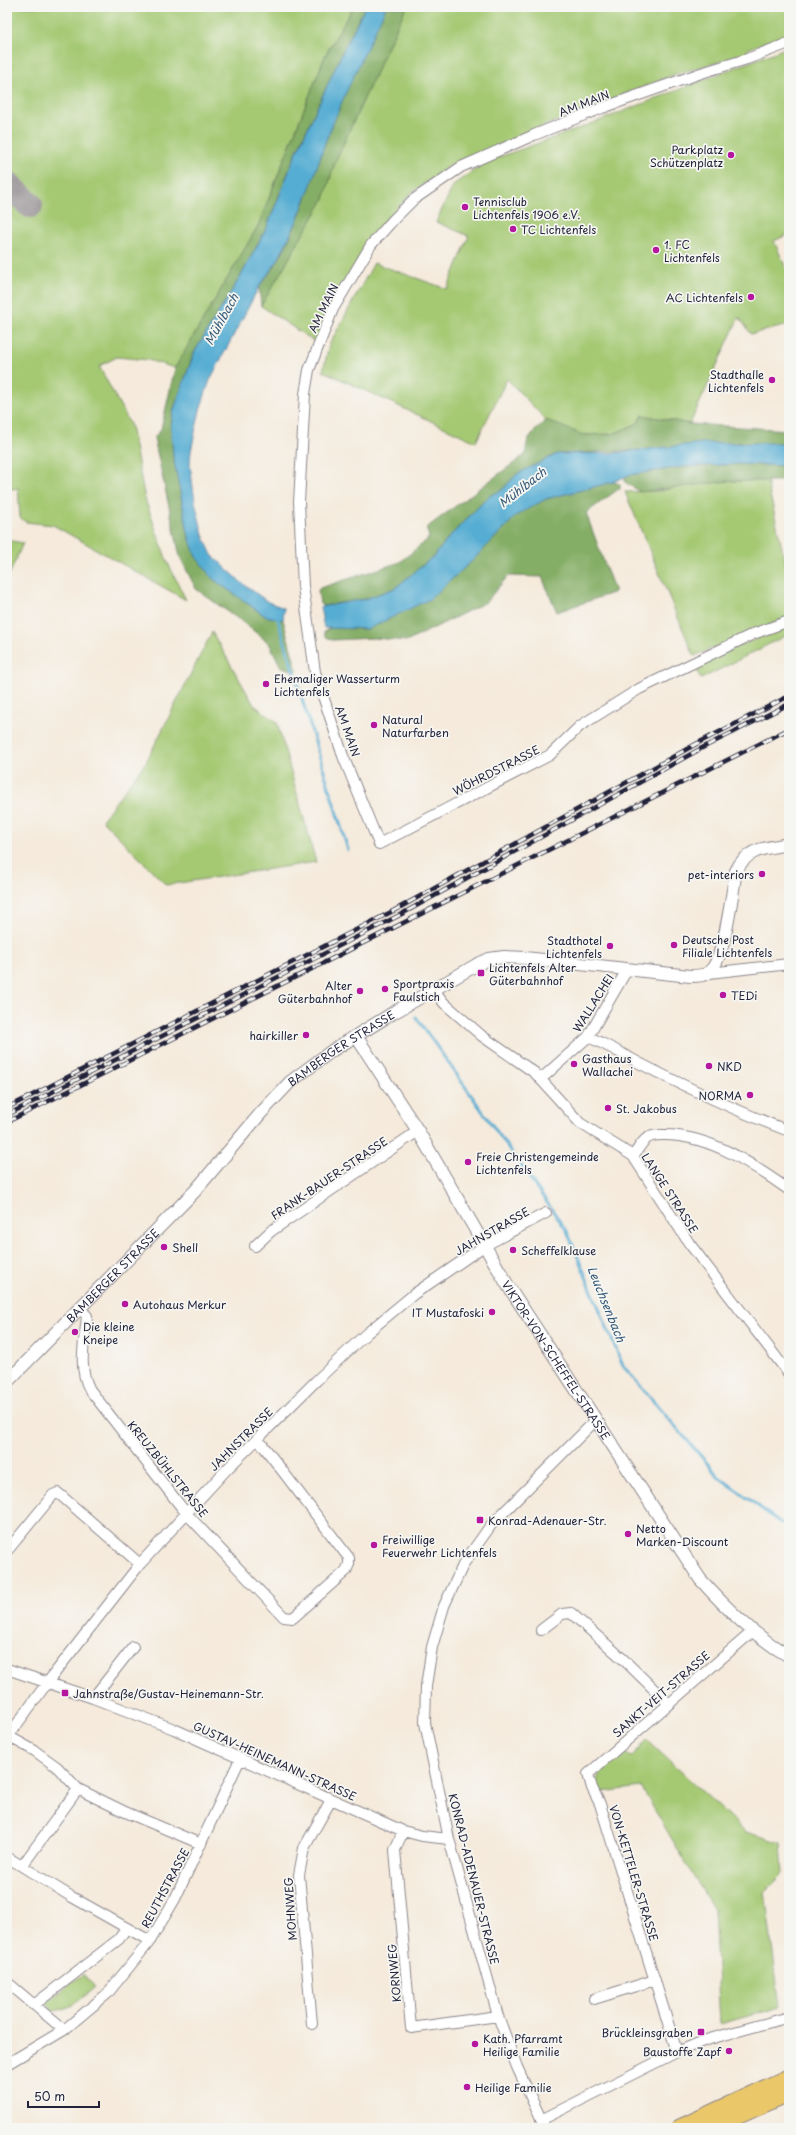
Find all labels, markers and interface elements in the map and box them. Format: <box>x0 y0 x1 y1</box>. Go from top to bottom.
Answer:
street label: AM MAIN <box>556 86 612 120</box>
place label: Parkplatz Schützenplatz <box>650 141 723 171</box>
marker: Parkplatz Schützenplatz <box>726 150 736 160</box>
place label: Tennisclub Lichtenfels 1906 e.V. <box>473 193 580 223</box>
marker: Tennisclub Lichtenfels 1906 e.V. <box>460 202 470 212</box>
place label: TC Lichtenfels <box>521 221 596 238</box>
marker: TC Lichtenfels <box>508 224 518 234</box>
place label: 1. FC Lichtenfels <box>664 236 720 266</box>
marker: 1. FC Lichtenfels <box>651 245 661 255</box>
street label: AM MAIN <box>304 280 342 336</box>
water label: Mühlbach <box>199 289 243 348</box>
place label: AC Lichtenfels <box>666 289 743 306</box>
marker: AC Lichtenfels <box>746 292 756 302</box>
place label: Stadthalle Lichtenfels <box>708 366 764 396</box>
marker: Stadthalle Lichtenfels <box>767 375 777 385</box>
water label: Mühlbach <box>494 462 550 511</box>
place label: Ehemaliger Wasserturm Lichtenfels <box>274 670 400 700</box>
marker: Ehemaliger Wasserturm Lichtenfels <box>261 679 271 689</box>
street label: AM MAIN <box>331 703 365 759</box>
place label: Natural Naturfarben <box>382 711 449 741</box>
marker: Natural Naturfarben <box>369 720 379 730</box>
street label: WÖHRDSTRASSE <box>450 741 542 799</box>
place label: pet-interiors <box>688 866 754 883</box>
marker: pet-interiors <box>757 869 767 879</box>
place label: Deutsche Post Filiale Lichtenfels <box>682 931 772 961</box>
place label: Stadthotel Lichtenfels <box>546 932 602 962</box>
marker: Deutsche Post Filiale Lichtenfels <box>669 940 679 950</box>
marker: Stadthotel Lichtenfels <box>605 941 615 951</box>
place label: Lichtenfels Alter Güterbahnhof <box>489 959 577 989</box>
marker: Lichtenfels Alter Güterbahnhof <box>476 968 486 978</box>
street label: WALLACHEI <box>568 971 618 1035</box>
place label: Sportpraxis Faulstich <box>393 975 454 1005</box>
place label: Alter Güterbahnhof <box>278 977 353 1007</box>
marker: Sportpraxis Faulstich <box>380 984 390 994</box>
marker: Alter Güterbahnhof <box>355 986 365 996</box>
place label: TEDi <box>731 987 757 1004</box>
marker: TEDi <box>718 990 728 1000</box>
street label: BAMBERGER STRASSE <box>284 1006 398 1090</box>
place label: hairkiller <box>249 1027 299 1044</box>
marker: hairkiller <box>301 1030 311 1040</box>
place label: Gasthaus Wallachei <box>582 1050 633 1080</box>
place label: NKD <box>717 1058 742 1075</box>
marker: Gasthaus Wallachei <box>569 1059 579 1069</box>
marker: NKD <box>704 1061 714 1071</box>
place label: NORMA <box>698 1087 742 1104</box>
marker: NORMA <box>745 1090 755 1100</box>
place label: St. Jakobus <box>616 1100 677 1117</box>
marker: St. Jakobus <box>603 1103 613 1113</box>
street label: FRANK-BAUER-STRASSE <box>267 1132 391 1224</box>
place label: Freie Christengemeinde Lichtenfels <box>476 1148 599 1178</box>
street label: LANGE STRASSE <box>638 1149 702 1237</box>
marker: Freie Christengemeinde Lichtenfels <box>463 1157 473 1167</box>
street label: JAHNSTRASSE <box>452 1203 532 1259</box>
street label: BAMBERGER STRASSE <box>62 1224 162 1326</box>
place label: Shell <box>172 1239 198 1256</box>
marker: Shell <box>159 1242 169 1252</box>
place label: Scheffelklause <box>521 1242 596 1259</box>
marker: Scheffelklause <box>508 1245 518 1255</box>
water label: Leuchsenbach <box>584 1263 631 1346</box>
street label: VIKTOR-VON-SCHEFFEL-STRASSE <box>498 1277 615 1443</box>
place label: Autohaus Merkur <box>133 1296 227 1313</box>
marker: Autohaus Merkur <box>120 1299 130 1309</box>
place label: IT Mustafoski <box>412 1304 484 1321</box>
marker: IT Mustafoski <box>487 1307 497 1317</box>
place label: Die kleine Kneipe <box>83 1318 135 1348</box>
marker: Die kleine Kneipe <box>70 1327 80 1337</box>
street label: JAHNSTRASSE <box>205 1403 277 1475</box>
street label: KREUZBÜHLSTRASSE <box>124 1417 213 1521</box>
place label: Konrad-Adenauer-Str. <box>488 1512 607 1529</box>
marker: Konrad-Adenauer-Str. <box>475 1515 485 1525</box>
place label: Netto Marken-Discount <box>636 1520 729 1550</box>
marker: Netto Marken-Discount <box>623 1529 633 1539</box>
place label: Freiwillige Feuerwehr Lichtenfels <box>382 1531 497 1561</box>
marker: Freiwillige Feuerwehr Lichtenfels <box>369 1540 379 1550</box>
street label: SANKT-VEIT-STRASSE <box>609 1647 713 1741</box>
place label: Jahnstraße/Gustav-Heinemann-Str. <box>73 1685 264 1702</box>
marker: Jahnstraße/Gustav-Heinemann-Str. <box>60 1688 70 1698</box>
street label: GUSTAV-HEINEMANN-STRASSE <box>191 1717 359 1805</box>
street label: KONRAD-ADENAUER-STRASSE <box>444 1792 504 1966</box>
street label: VON-KETTELER-STRASSE <box>605 1803 663 1943</box>
street label: REUTHSTRASSE <box>137 1845 193 1931</box>
street label: MOHNWEG <box>279 1877 301 1941</box>
street label: KORNWEG <box>383 1943 405 2003</box>
place label: Brückleinsgraben <box>602 2024 693 2041</box>
marker: Brückleinsgraben <box>696 2027 706 2037</box>
place label: Kath. Pfarramt Heilige Familie <box>483 2030 563 2060</box>
marker: Kath. Pfarramt Heilige Familie <box>470 2039 480 2049</box>
place label: Baustoffe Zapf <box>643 2043 723 2060</box>
marker: Baustoffe Zapf <box>724 2046 734 2056</box>
place label: Heilige Familie <box>475 2079 552 2096</box>
marker: Heilige Familie <box>462 2082 472 2092</box>
scale bar <box>28 2083 99 2109</box>
text: 50 m <box>34 2087 65 2105</box>

